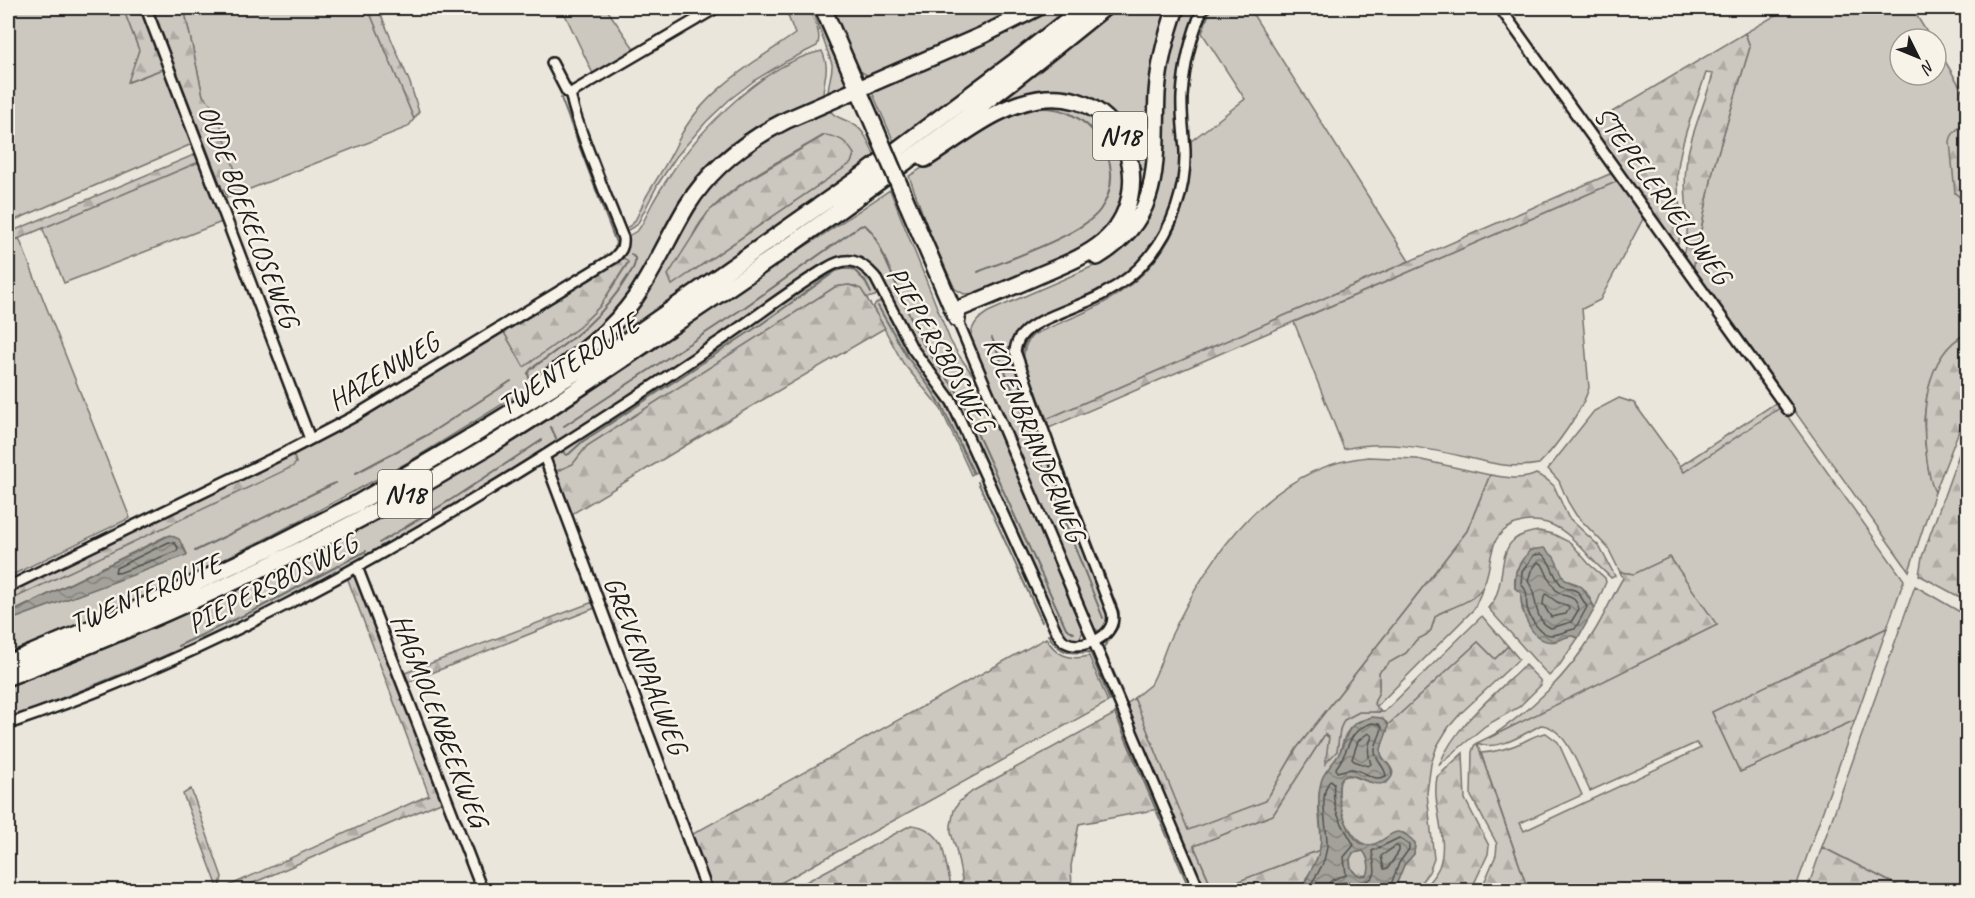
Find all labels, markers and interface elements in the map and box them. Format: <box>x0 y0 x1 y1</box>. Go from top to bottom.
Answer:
north arrow <box>1888 27 1948 87</box>
text: N <box>1915 56 1939 79</box>
street label: STEPELERVELDWEG <box>1587 99 1741 294</box>
street label: OUDE BOEKELOSEWEG <box>190 100 309 335</box>
road number: N18 <box>1093 112 1147 160</box>
street label: PIEPERSBOSWEG <box>879 260 1004 441</box>
street label: TWENTEROUTE <box>491 303 648 423</box>
street label: HAZENWEG <box>321 323 448 418</box>
street label: KOLENBRANDERWEG <box>976 332 1095 549</box>
road number: N18 <box>378 470 432 518</box>
street label: PIEPERSBOSWEG <box>181 524 365 641</box>
street label: TWENTEROUTE <box>64 544 230 641</box>
street label: GREVENPAALWEG <box>596 571 697 761</box>
street label: HAGMOLENBEEKWEG <box>383 609 498 835</box>

